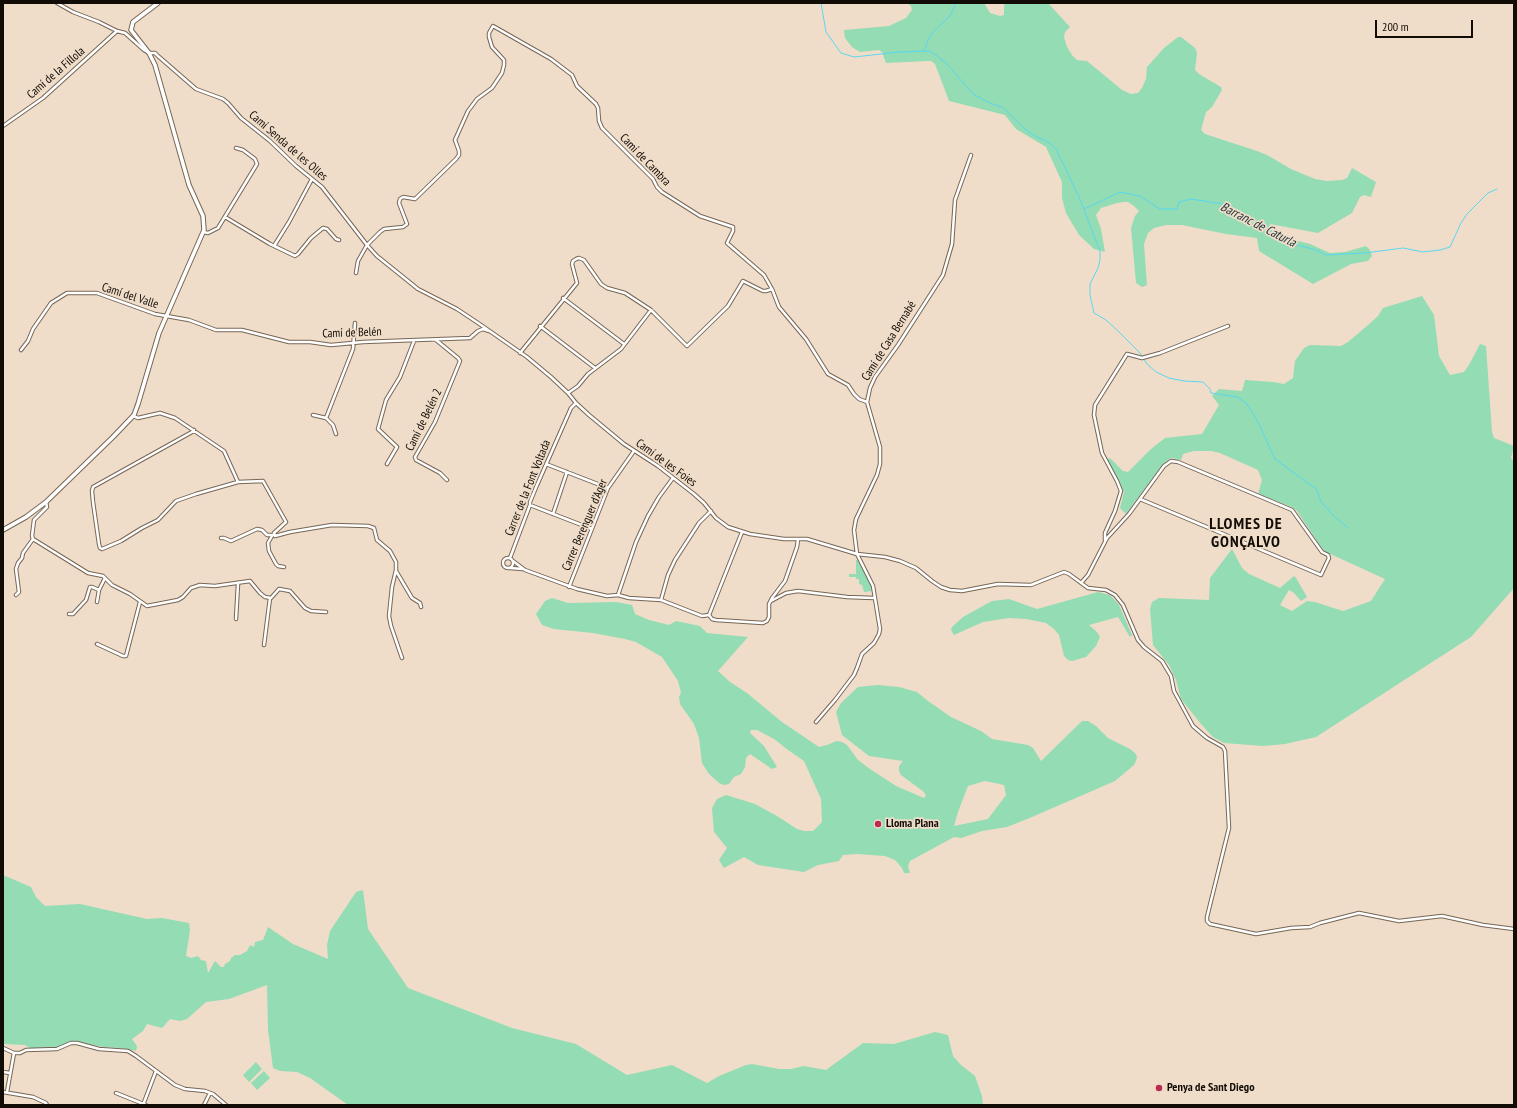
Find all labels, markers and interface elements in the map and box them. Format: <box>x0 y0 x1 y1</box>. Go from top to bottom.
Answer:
scale bar <box>1377 12 1475 38</box>
text: 200 m <box>1382 19 1409 34</box>
street label: Camí de la Fillola <box>24 44 88 102</box>
street label: Camí Senda de les Olles <box>246 108 330 184</box>
street label: Camí de Cambra <box>617 131 673 189</box>
water label: Barranc de Caturla <box>1218 199 1298 251</box>
street label: Camí del Valle <box>100 280 160 312</box>
street label: Camí de Casa Bernabé <box>859 298 919 384</box>
street label: Camí de Belén <box>322 325 382 341</box>
street label: Camí de Belén 2 <box>403 387 445 453</box>
street label: Camí de les Foies <box>633 436 699 490</box>
street label: Carrer de la Font Voltada <box>502 438 554 538</box>
street label: Carrer Berenguer d'Ager <box>559 477 611 573</box>
district label: LLOMES DE GONÇALVO <box>1209 514 1283 552</box>
place label: Lloma Plana <box>886 817 939 831</box>
marker: Lloma Plana <box>873 819 883 829</box>
place label: Penya de Sant Diego <box>1167 1081 1255 1095</box>
marker: Penya de Sant Diego <box>1154 1083 1164 1093</box>

